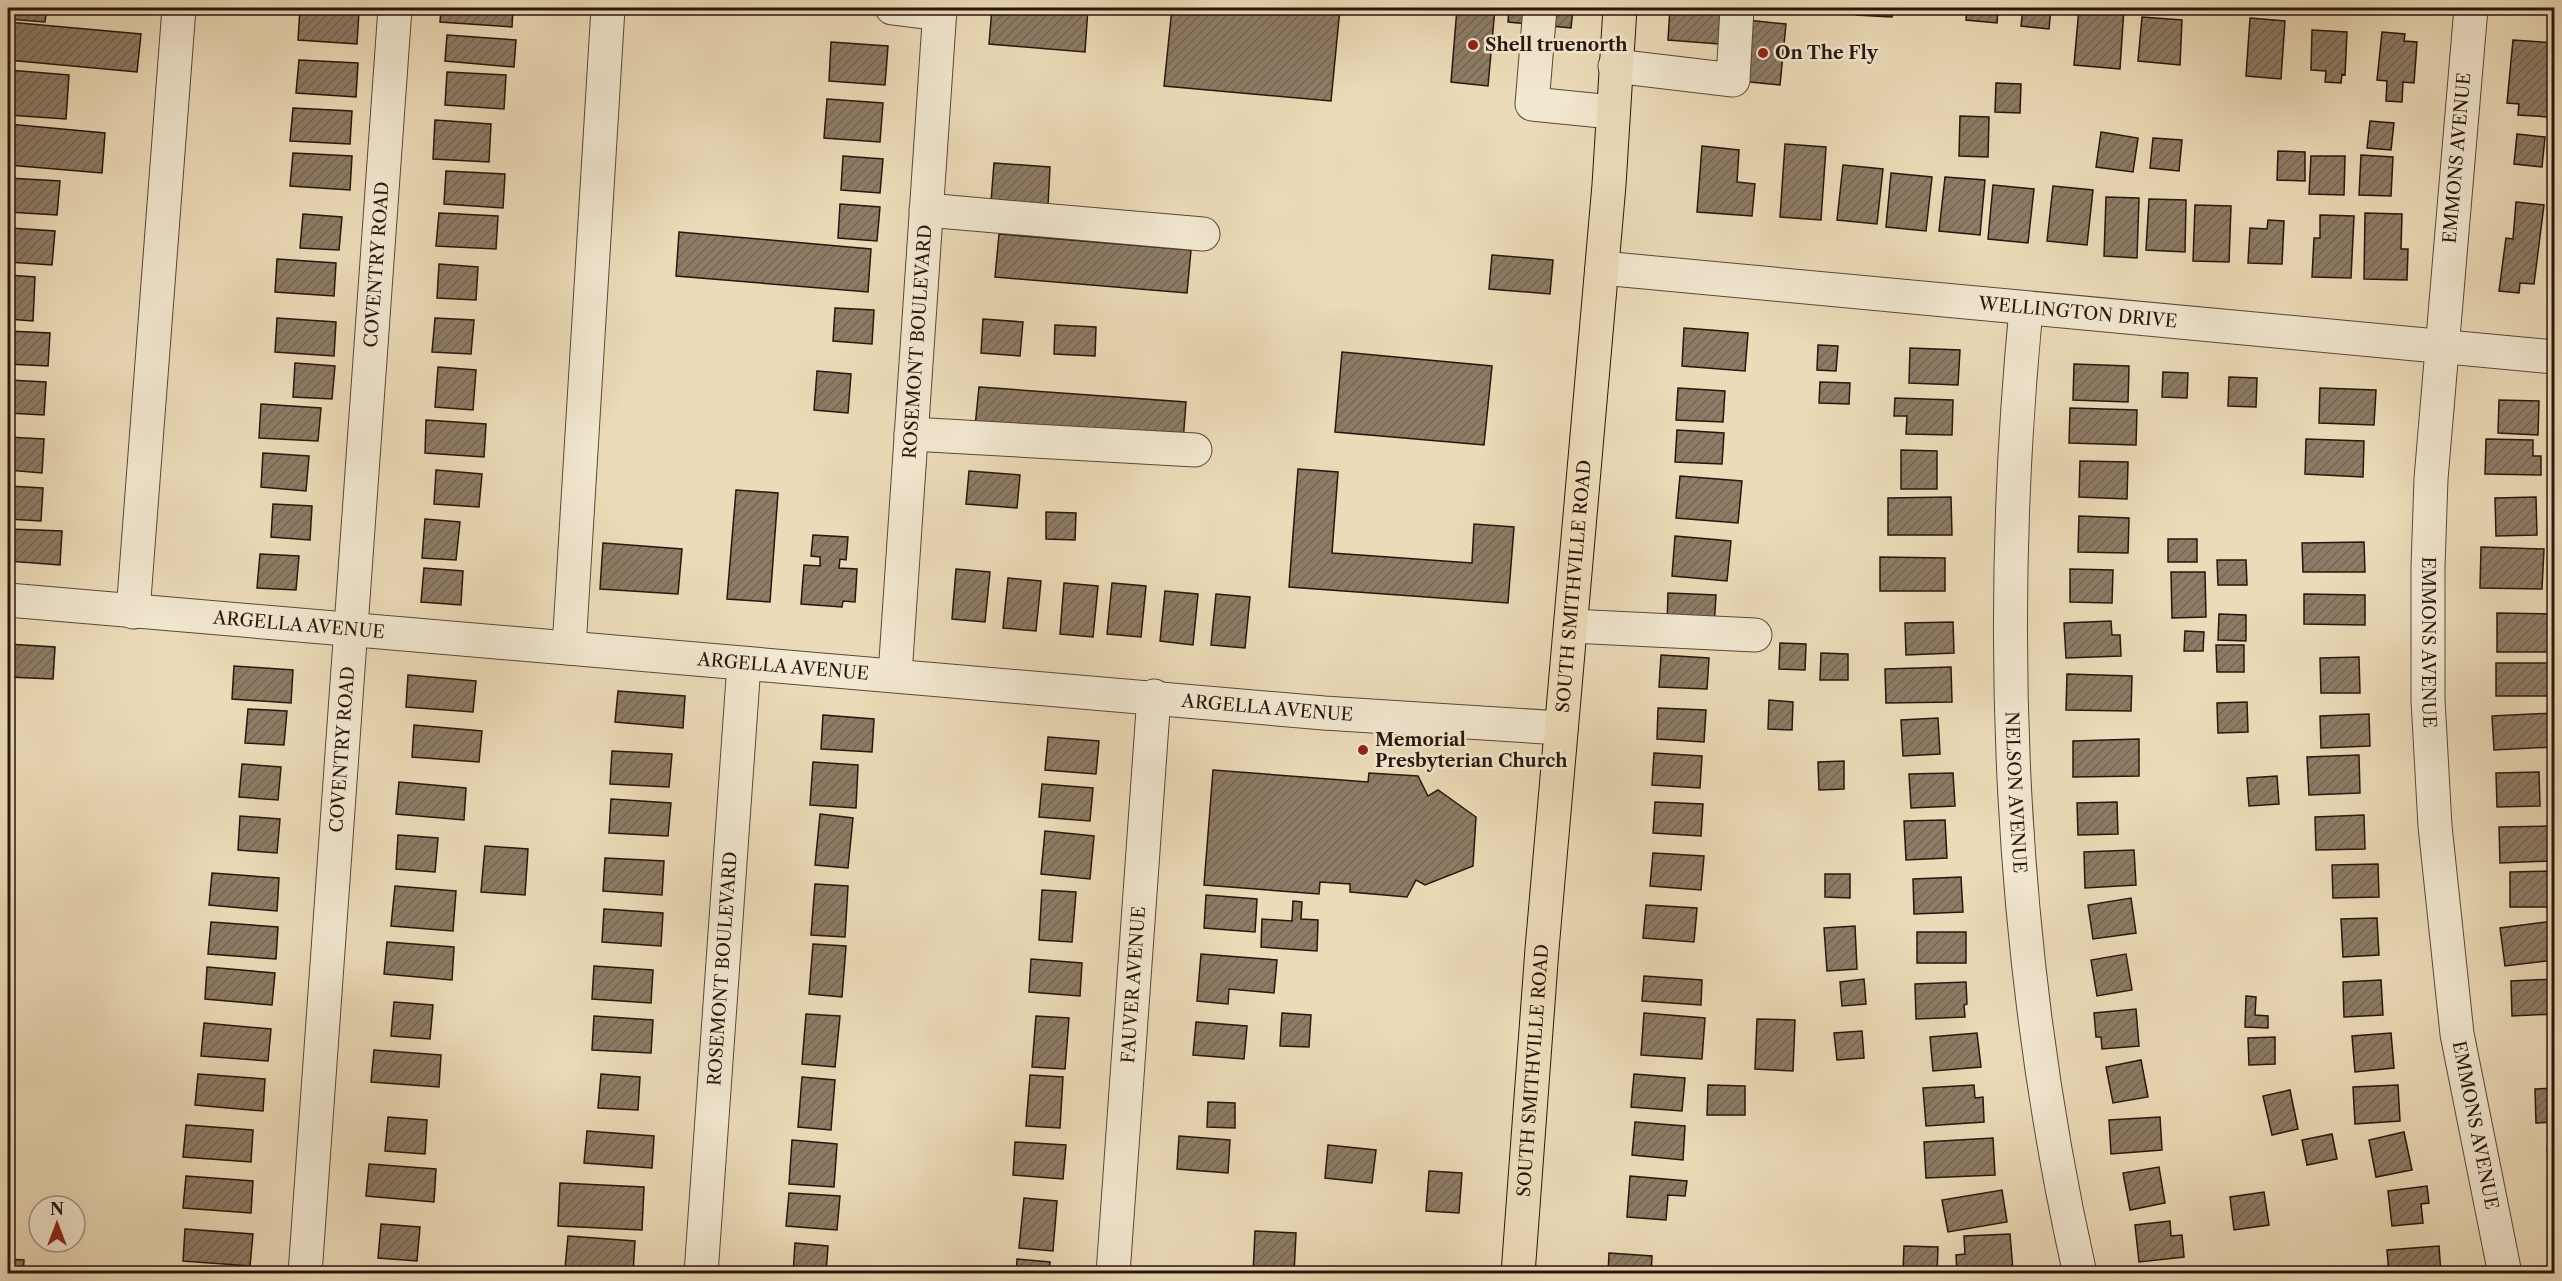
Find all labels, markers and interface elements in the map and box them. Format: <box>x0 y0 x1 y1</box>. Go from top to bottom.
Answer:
place label: Shell truenorth <box>1485 34 1628 56</box>
marker: Shell truenorth <box>1466 38 1480 52</box>
place label: On The Fly <box>1775 42 1879 64</box>
marker: On The Fly <box>1756 46 1770 60</box>
street label: EMMONS AVENUE <box>2439 72 2475 244</box>
street label: COVENTRY ROAD <box>360 181 394 348</box>
street label: ROSEMONT BOULEVARD <box>899 224 936 460</box>
street label: WELLINGTON DRIVE <box>1977 292 2178 333</box>
street label: SOUTH SMITHVILLE ROAD <box>1552 459 1596 714</box>
street label: EMMONS AVENUE <box>2417 556 2441 729</box>
street label: ARGELLA AVENUE <box>211 607 386 643</box>
street label: ARGELLA AVENUE <box>695 648 870 685</box>
street label: COVENTRY ROAD <box>325 665 359 833</box>
street label: ARGELLA AVENUE <box>1180 690 1354 726</box>
street label: NELSON AVENUE <box>2001 711 2031 874</box>
place label: Memorial Presbyterian Church <box>1375 729 1568 772</box>
marker: Memorial Presbyterian Church <box>1356 743 1370 757</box>
street label: ROSEMONT BOULEVARD <box>703 851 742 1087</box>
street label: FAUVER AVENUE <box>1117 905 1150 1064</box>
street label: SOUTH SMITHVILLE ROAD <box>1513 943 1553 1198</box>
street label: EMMONS AVENUE <box>2448 1039 2503 1211</box>
north arrow <box>27 1194 87 1254</box>
text: N <box>50 1199 64 1219</box>

